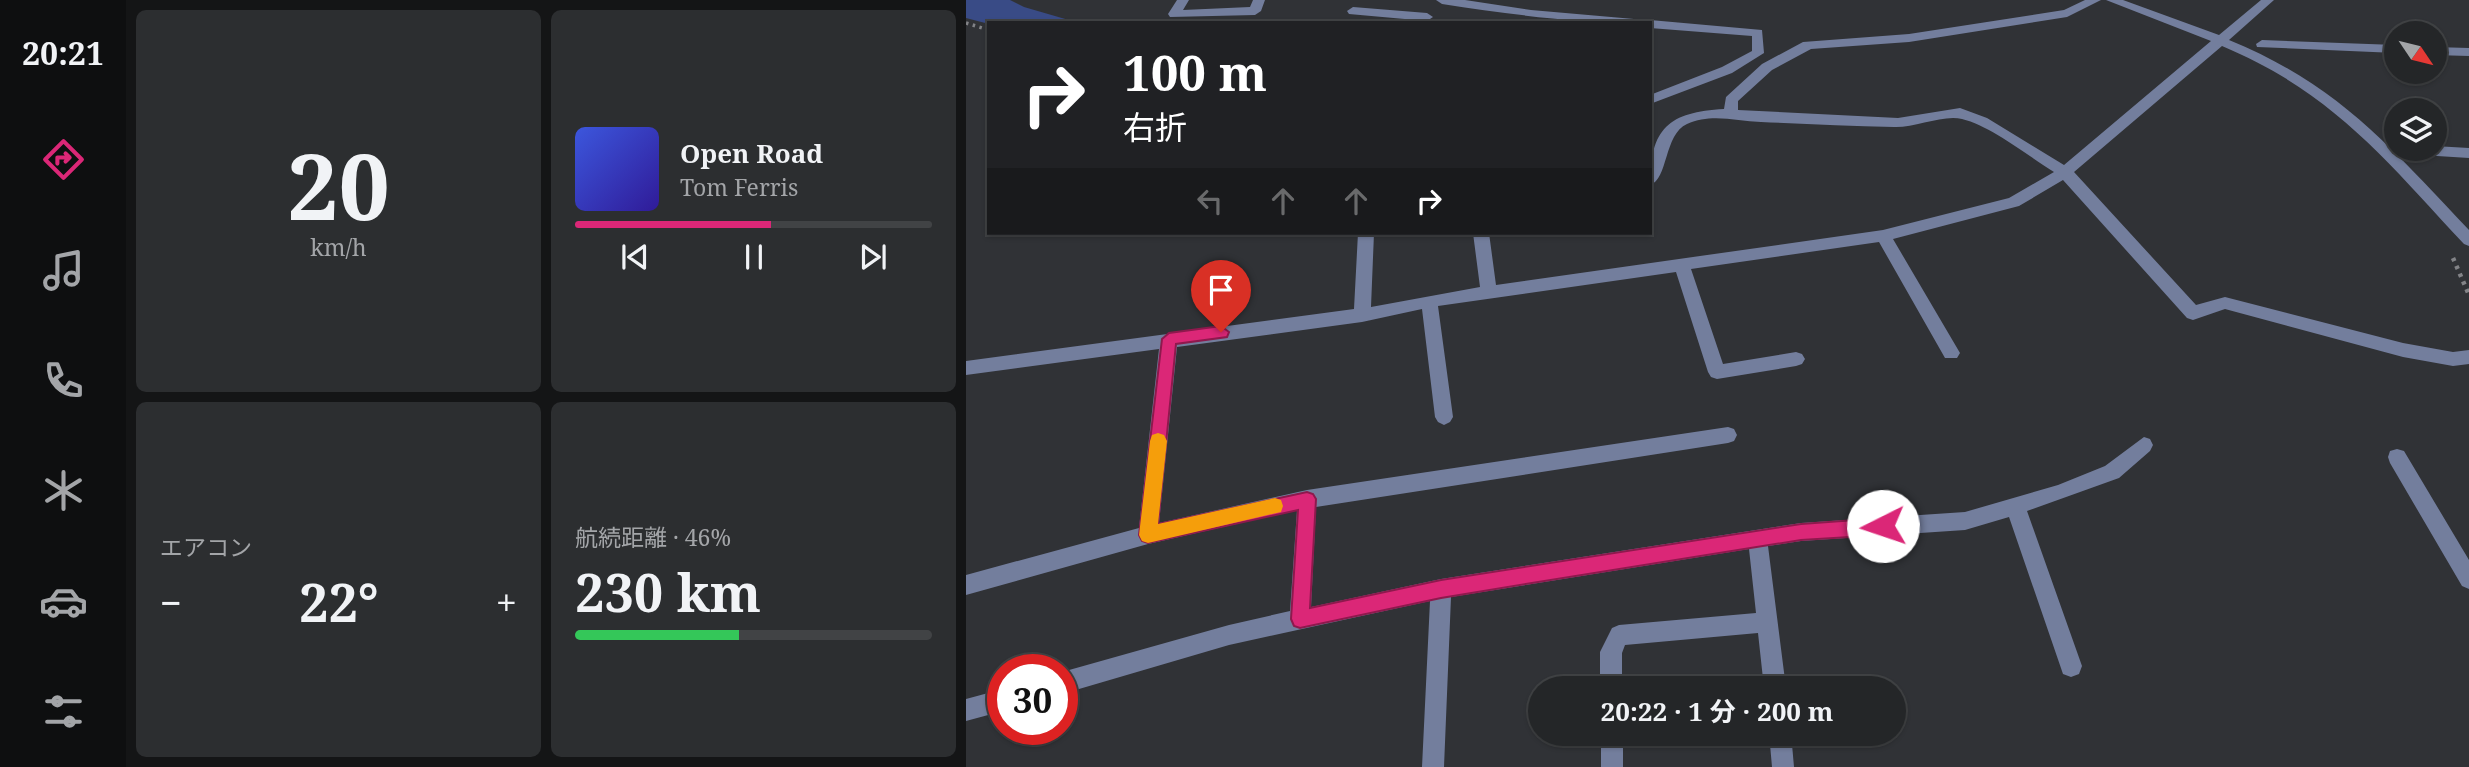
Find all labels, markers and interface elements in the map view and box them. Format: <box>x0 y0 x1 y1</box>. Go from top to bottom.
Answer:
north arrow <box>2384 21 2446 84</box>
map controls <box>2384 21 2447 161</box>
text: 20:21 <box>22 31 104 74</box>
text: 100 m <box>1123 39 1267 105</box>
icon: right <box>1008 49 1099 140</box>
button: layers <box>2384 98 2447 161</box>
text: 右折 <box>1123 105 1187 148</box>
text: 20 <box>287 123 390 247</box>
icon: directions <box>39 135 88 184</box>
text: Open Road <box>680 135 823 171</box>
text: Tom Ferris <box>680 171 798 203</box>
icon: left <box>1191 182 1229 220</box>
icon: ahead <box>1264 182 1302 220</box>
icon: ahead <box>1337 182 1375 220</box>
icon: right <box>1410 182 1448 220</box>
text: km/h <box>310 231 367 263</box>
icon: previous <box>616 238 654 276</box>
icon: pause <box>735 238 773 276</box>
icon: next <box>854 238 892 276</box>
icon: music <box>39 246 88 295</box>
pin <box>1191 260 1251 332</box>
icon: arrive <box>1202 271 1240 309</box>
icon: phone <box>39 356 88 405</box>
icon: climate <box>39 466 88 515</box>
position arrow <box>1846 489 1920 563</box>
text: 航続距離 · 46% <box>575 521 731 553</box>
text: エアコン <box>160 531 252 563</box>
text: 230 km <box>575 556 761 627</box>
text: 22° <box>299 566 379 637</box>
text: − <box>160 576 182 628</box>
text: + <box>496 576 517 628</box>
icon: car <box>39 577 88 626</box>
speed limit sign: 30 <box>987 654 1078 745</box>
icon: filters <box>39 687 88 736</box>
text: 20:22 · 1 分 · 200 m <box>1601 693 1833 729</box>

